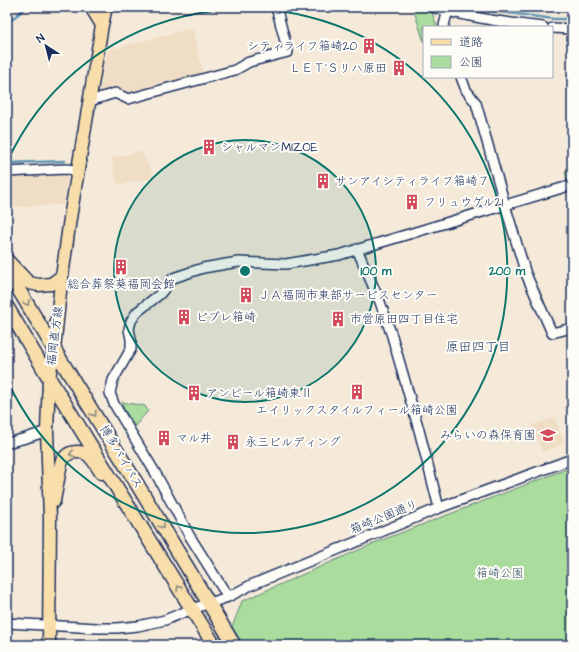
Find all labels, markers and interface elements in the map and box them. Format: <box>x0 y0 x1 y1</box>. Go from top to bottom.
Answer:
north arrow <box>26 26 66 66</box>
legend <box>423 26 553 78</box>
text: N <box>33 30 48 46</box>
text: 道路 <box>459 34 483 51</box>
building icon: シティライフ箱崎20 <box>360 37 378 55</box>
place label: シティライフ箱崎20 <box>247 38 357 55</box>
text: 公園 <box>459 54 483 71</box>
building icon: ＬＥＴ’Ｓリハ原田 <box>390 59 408 77</box>
place label: ＬＥＴ’Ｓリハ原田 <box>289 60 387 77</box>
building icon: シャルマンMIZOE <box>200 138 218 156</box>
place label: シャルマンMIZOE <box>221 139 318 156</box>
building icon: サンアイシティライフ箱崎７ <box>314 172 332 190</box>
place label: サンアイシティライフ箱崎７ <box>335 173 490 190</box>
building icon: フリュウゲル21 <box>403 193 421 211</box>
place label: フリュウゲル21 <box>424 194 503 211</box>
building icon: 総合葬祭葵福岡会館 <box>112 258 130 276</box>
text: 100 m <box>361 263 392 280</box>
text: 200 m <box>488 263 526 280</box>
centre of rings <box>238 264 252 278</box>
place label: 総合葬祭葵福岡会館 <box>67 276 175 293</box>
building icon: ＪＡ福岡市東部サービスセンター <box>237 286 255 304</box>
place label: ＪＡ福岡市東部サービスセンター <box>258 287 438 304</box>
one-way arrow <box>23 299 30 306</box>
street label: 福岡直方線 <box>43 305 67 367</box>
building icon: ビブレ箱崎 <box>175 308 193 326</box>
place label: ビブレ箱崎 <box>196 309 256 326</box>
building icon: 市営原田四丁目住宅 <box>329 310 347 328</box>
place label: 市営原田四丁目住宅 <box>350 311 458 328</box>
district label: 原田四丁目 <box>445 338 511 356</box>
building icon: エイリックスタイルフィール箱崎公園 <box>348 383 366 401</box>
building icon: アンピール箱崎東Ⅱ <box>185 384 203 402</box>
place label: アンピール箱崎東Ⅱ <box>206 385 313 402</box>
place label: エイリックスタイルフィール箱崎公園 <box>256 402 458 419</box>
one-way arrow <box>90 410 97 417</box>
street label: 博多バイパス <box>95 422 147 492</box>
school or university icon: みらいの森保育園 <box>539 426 557 444</box>
place label: みらいの森保育園 <box>440 427 536 444</box>
building icon: マル井 <box>155 429 173 447</box>
place label: マル井 <box>176 430 212 447</box>
building icon: 永三ビルディング <box>224 433 242 451</box>
place label: 永三ビルディング <box>245 434 341 451</box>
one-way arrow <box>69 449 76 458</box>
street label: 箱崎公園通り <box>347 496 421 538</box>
one-way arrow <box>157 522 164 529</box>
park label: 箱崎公園 <box>476 565 524 582</box>
one-way arrow <box>177 585 184 592</box>

